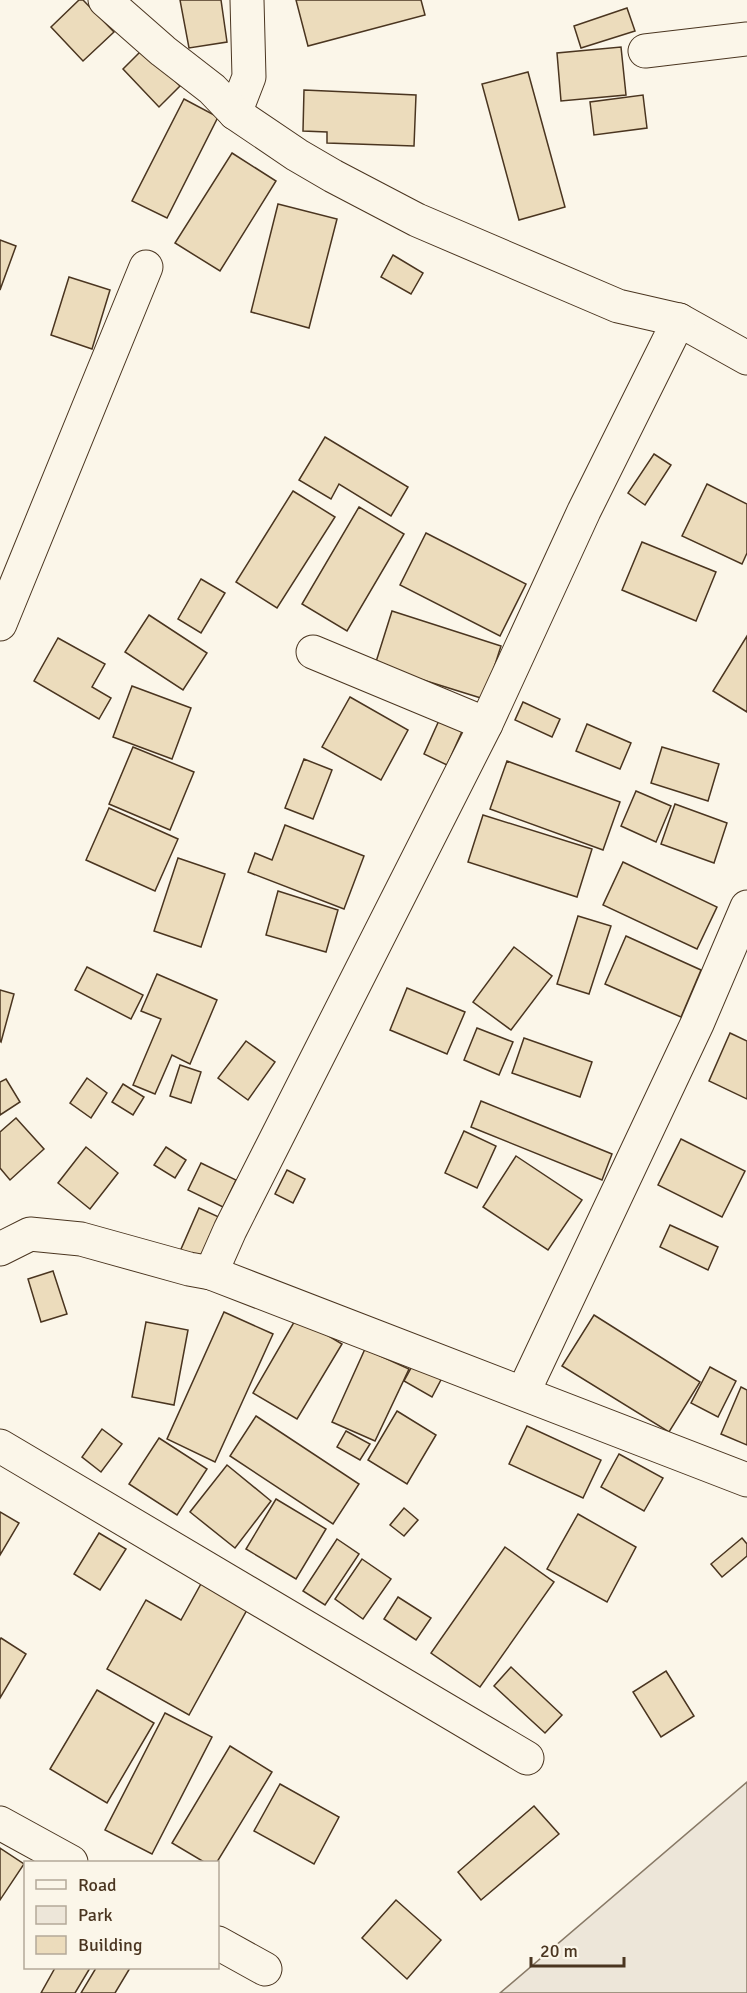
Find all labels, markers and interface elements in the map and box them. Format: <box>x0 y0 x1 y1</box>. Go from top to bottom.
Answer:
legend <box>24 1861 219 1969</box>
text: Road <box>78 1874 117 1896</box>
text: Park <box>78 1904 113 1926</box>
scale bar <box>531 1930 624 1968</box>
text: Building <box>78 1934 142 1956</box>
text: 20 m <box>540 1940 578 1962</box>

